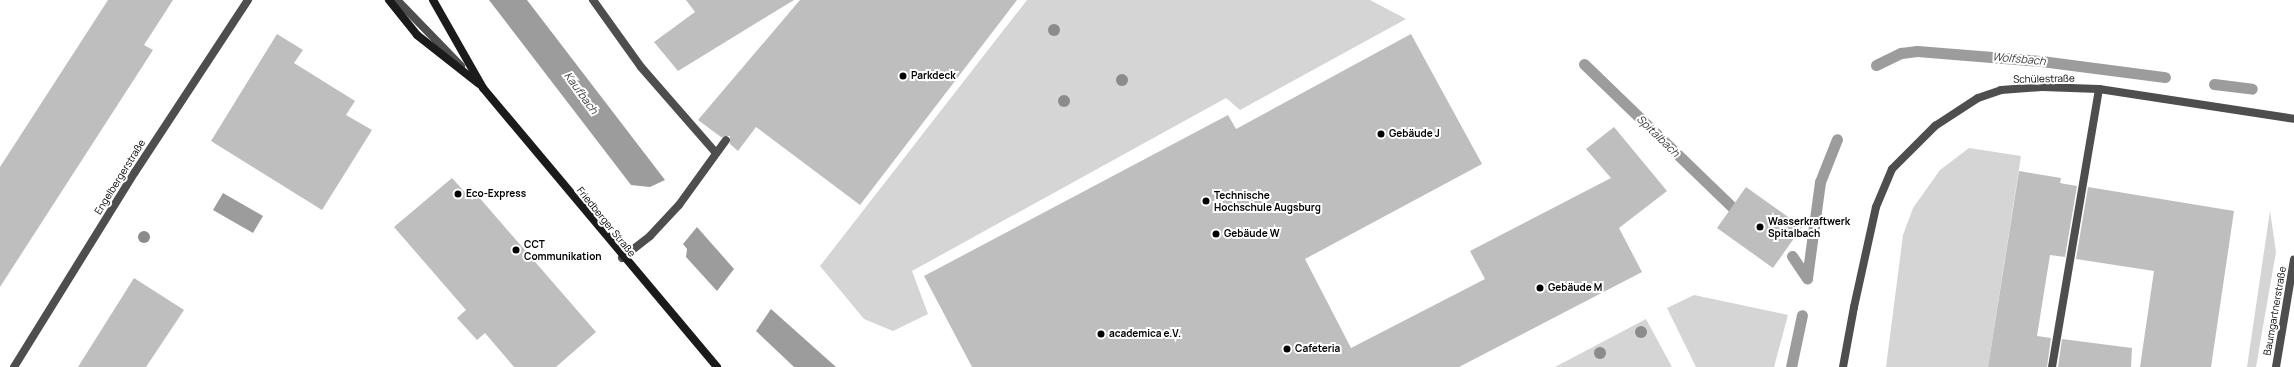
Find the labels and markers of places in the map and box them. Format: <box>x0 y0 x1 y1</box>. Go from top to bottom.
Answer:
place label: Parkdeck <box>911 70 956 82</box>
marker: Parkdeck <box>898 71 908 81</box>
place label: Gebäude J <box>1389 128 1440 140</box>
marker: Gebäude J <box>1376 129 1386 139</box>
place label: Eco-Express <box>466 188 526 200</box>
marker: Eco-Express <box>453 189 463 199</box>
place label: Technische Hochschule Augsburg <box>1214 189 1321 212</box>
marker: Technische Hochschule Augsburg <box>1201 196 1211 206</box>
place label: Wasserkraftwerk Spitalbach <box>1768 215 1850 238</box>
marker: Wasserkraftwerk Spitalbach <box>1755 222 1765 232</box>
place label: Gebäude W <box>1224 228 1279 240</box>
marker: Gebäude W <box>1211 229 1221 239</box>
place label: CCT Communikation <box>524 238 602 262</box>
marker: CCT Communikation <box>511 245 521 255</box>
place label: Gebäude M <box>1548 282 1602 294</box>
marker: Gebäude M <box>1535 283 1545 293</box>
place label: academica e.V. <box>1109 328 1181 340</box>
marker: academica e.V. <box>1096 329 1106 339</box>
place label: Cafeteria <box>1295 343 1340 355</box>
marker: Cafeteria <box>1282 344 1292 354</box>

